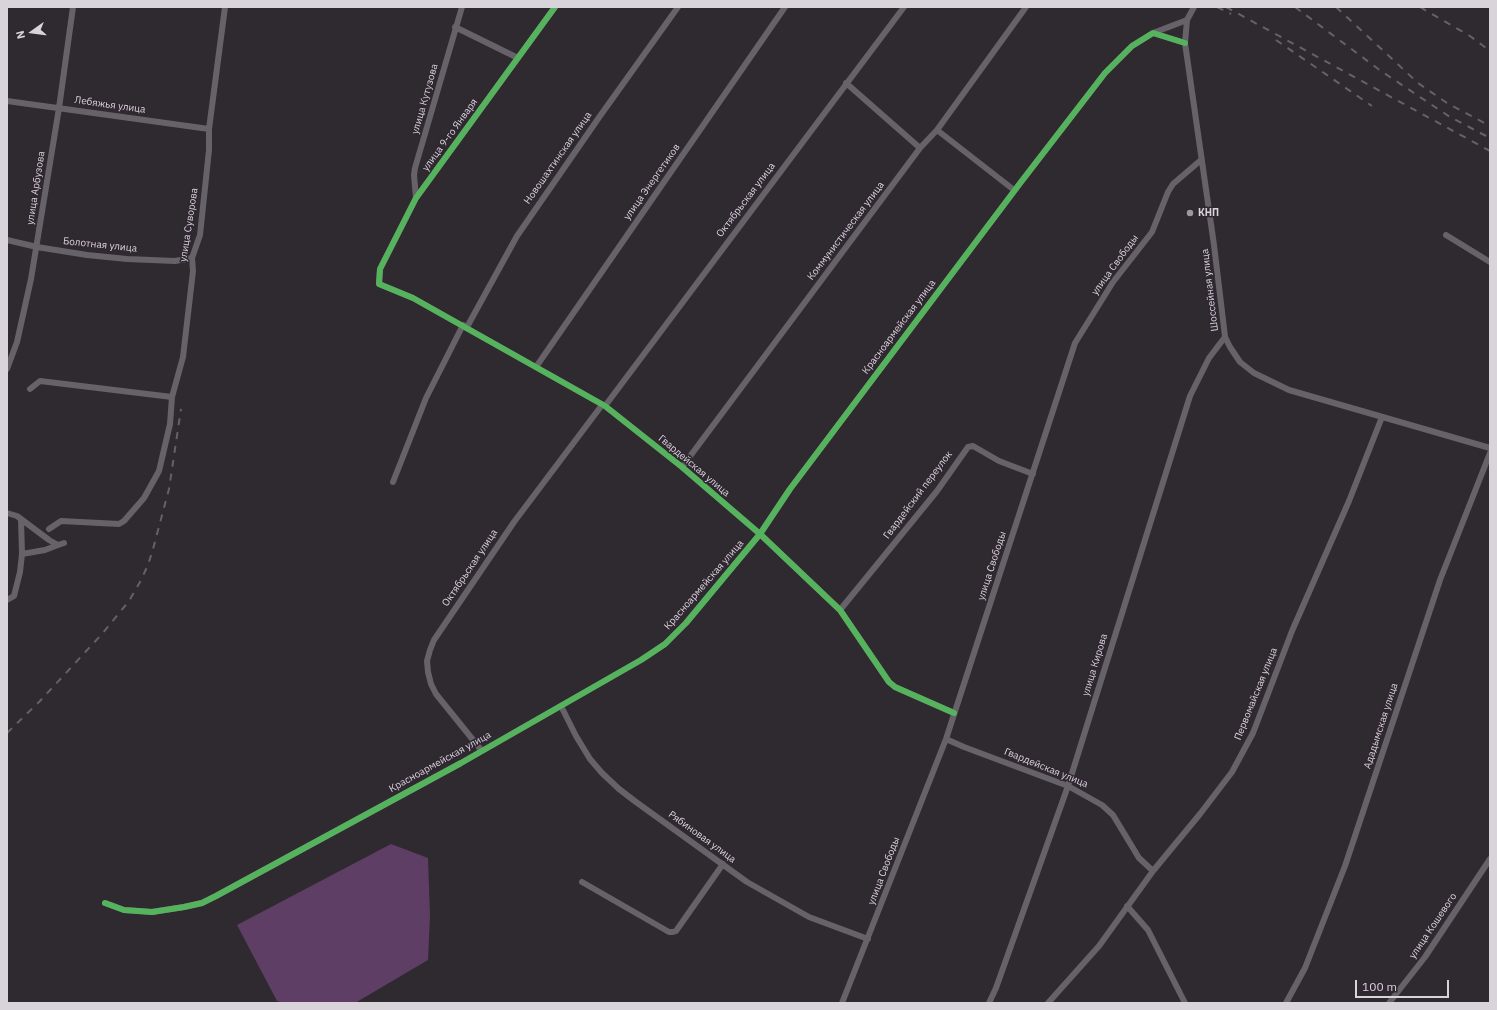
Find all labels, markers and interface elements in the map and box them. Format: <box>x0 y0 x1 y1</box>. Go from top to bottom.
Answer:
north arrow <box>12 12 52 52</box>
text: N <box>13 29 28 40</box>
street label: улица Кутузова <box>409 62 441 136</box>
street label: Лебяжья улица <box>74 94 146 116</box>
street label: улица 9-го Января <box>420 96 480 174</box>
street label: Новошахтинская улица <box>522 110 594 206</box>
street label: улица Энергетиков <box>621 142 683 222</box>
street label: улица Арбузова <box>24 150 48 226</box>
street label: Октябрьская улица <box>714 160 778 240</box>
street label: Коммунистическая улица <box>805 179 887 283</box>
street label: улица Суворова <box>177 187 201 263</box>
place label: КНП <box>1198 207 1219 219</box>
marker: КНП <box>1185 208 1195 218</box>
street label: улица Свободы <box>1089 232 1141 298</box>
street label: Болотная улица <box>62 235 138 255</box>
street label: Шоссейная улица <box>1199 248 1221 332</box>
street label: Красноармейская улица <box>860 277 938 377</box>
street label: Гвардейская улица <box>656 433 732 499</box>
street label: Гвардейский переулок <box>881 449 955 541</box>
street label: Октябрьская улица <box>440 527 500 609</box>
street label: улица Свободы <box>975 530 1009 602</box>
street label: Красноармейская улица <box>662 538 746 632</box>
street label: улица Кирова <box>1080 632 1110 698</box>
street label: Первомайская улица <box>1232 646 1280 742</box>
street label: Ададымская улица <box>1361 682 1401 770</box>
street label: Красноармейская улица <box>387 729 493 795</box>
street label: Гвардейская улица <box>1002 746 1090 790</box>
street label: Рябиновая улица <box>666 808 738 866</box>
street label: улица Свободы <box>866 835 902 907</box>
street label: улица Кошевого <box>1407 891 1459 961</box>
scale bar <box>1357 972 1451 998</box>
text: 100 m <box>1362 979 1397 994</box>

